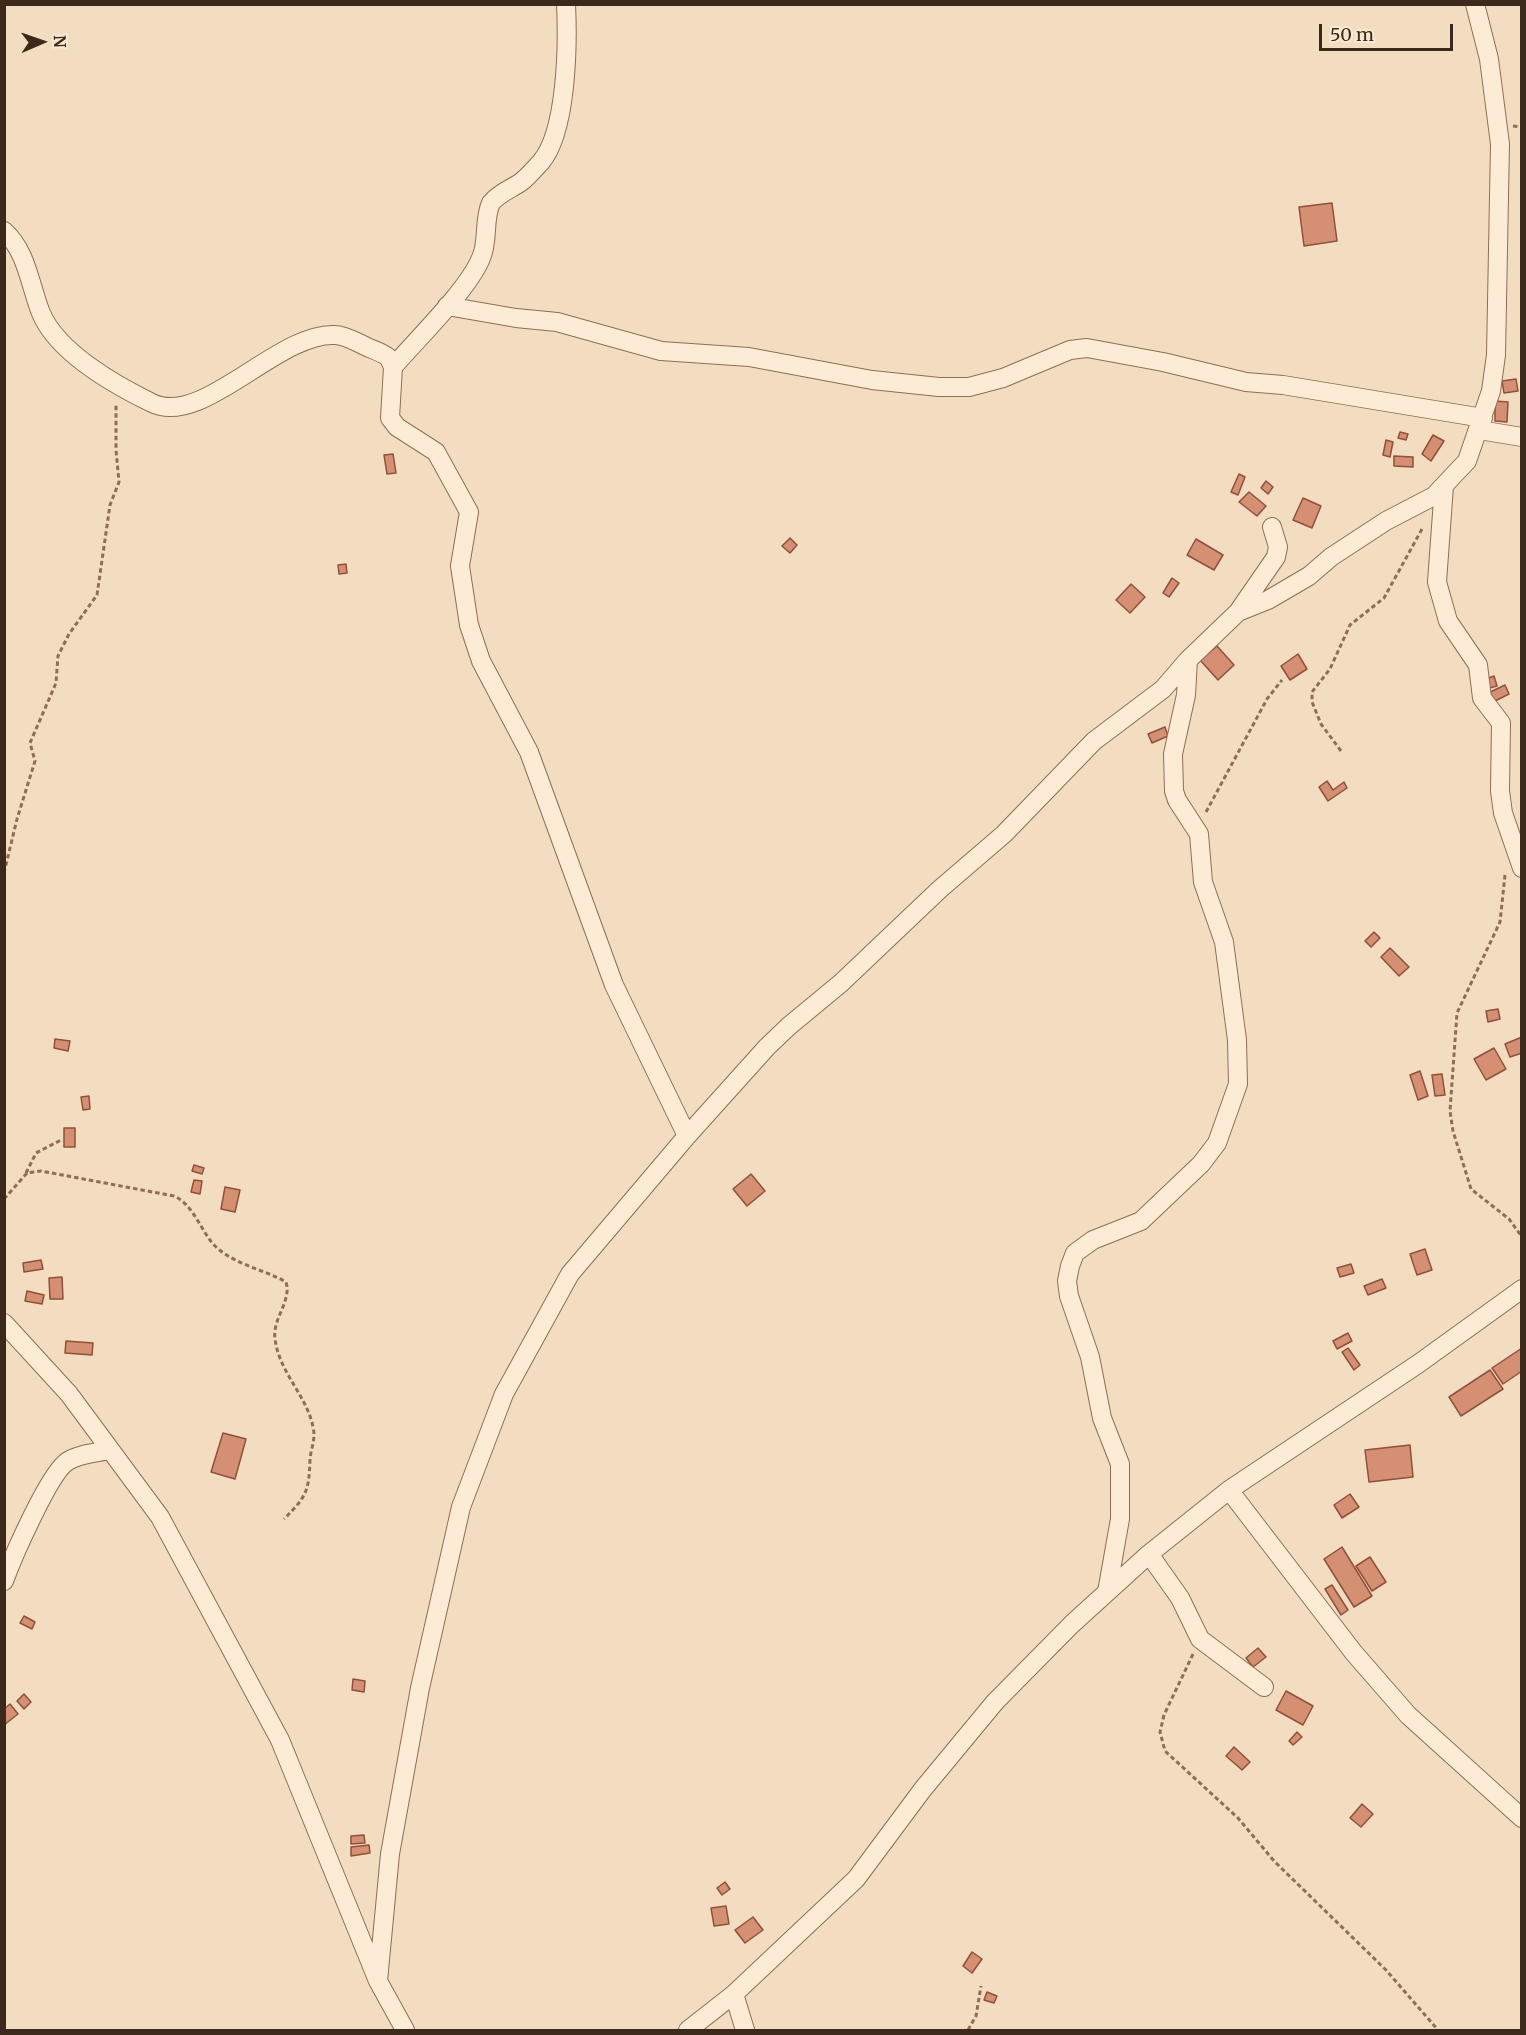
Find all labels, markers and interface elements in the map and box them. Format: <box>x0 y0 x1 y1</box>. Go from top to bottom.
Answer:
north arrow <box>12 12 72 72</box>
scale bar <box>1322 12 1456 50</box>
text: 50 m <box>1330 23 1374 46</box>
text: N <box>50 35 70 48</box>

